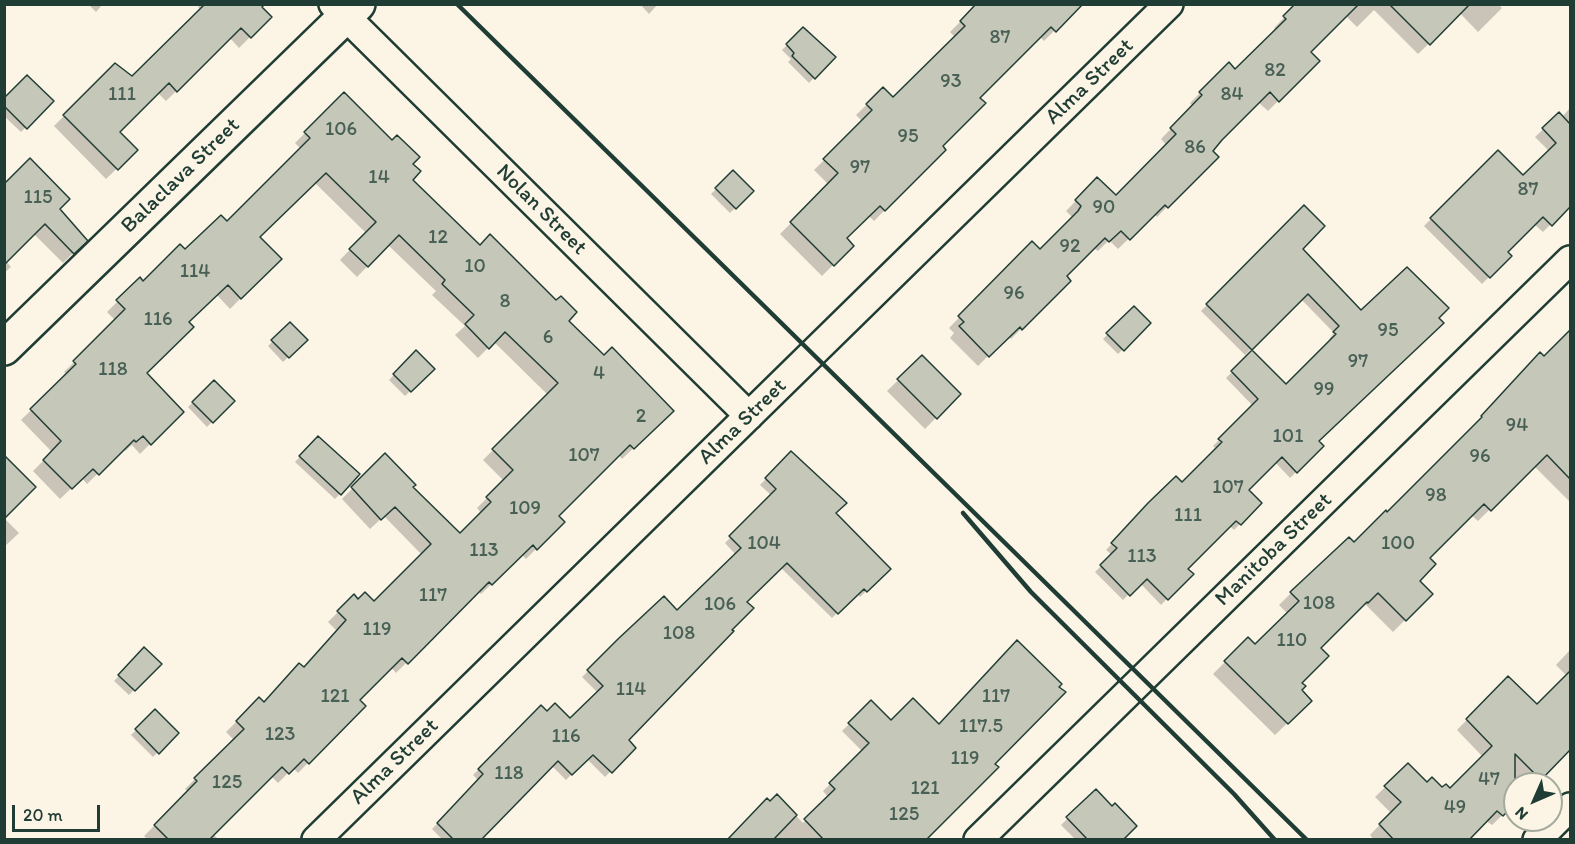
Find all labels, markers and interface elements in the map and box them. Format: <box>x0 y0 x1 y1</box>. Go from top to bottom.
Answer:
house number: 87 <box>990 26 1010 50</box>
street label: Alma Street <box>1040 33 1140 131</box>
house number: 82 <box>1264 59 1286 83</box>
house number: 93 <box>940 70 962 94</box>
house number: 111 <box>108 83 136 107</box>
house number: 84 <box>1221 83 1243 107</box>
street label: Balaclava Street <box>116 113 246 239</box>
house number: 106 <box>325 118 357 142</box>
house number: 95 <box>898 125 918 149</box>
house number: 86 <box>1184 136 1206 160</box>
house number: 97 <box>850 156 870 180</box>
street label: Nolan Street <box>490 159 592 261</box>
house number: 14 <box>368 166 390 190</box>
house number: 87 <box>1518 178 1538 202</box>
house number: 115 <box>23 186 53 210</box>
house number: 90 <box>1093 196 1115 220</box>
house number: 12 <box>428 226 448 250</box>
house number: 92 <box>1060 235 1080 259</box>
house number: 10 <box>464 255 486 279</box>
house number: 114 <box>180 260 210 284</box>
house number: 96 <box>1003 282 1025 306</box>
house number: 8 <box>500 290 510 314</box>
house number: 116 <box>143 308 173 332</box>
house number: 95 <box>1378 319 1398 343</box>
house number: 6 <box>543 326 553 350</box>
house number: 97 <box>1348 350 1368 374</box>
house number: 118 <box>98 358 128 382</box>
house number: 4 <box>593 362 605 386</box>
street label: Alma Street <box>693 373 793 471</box>
house number: 99 <box>1314 378 1334 402</box>
house number: 2 <box>636 405 646 429</box>
house number: 94 <box>1506 414 1528 438</box>
house number: 101 <box>1273 425 1303 449</box>
house number: 107 <box>568 444 600 468</box>
house number: 96 <box>1469 445 1491 469</box>
house number: 107 <box>1212 476 1244 500</box>
house number: 98 <box>1425 484 1447 508</box>
street label: Manitoba Street <box>1210 488 1338 612</box>
house number: 109 <box>509 497 541 521</box>
house number: 111 <box>1174 504 1202 528</box>
house number: 104 <box>747 532 781 556</box>
house number: 100 <box>1381 532 1415 556</box>
house number: 113 <box>469 539 499 563</box>
house number: 113 <box>1127 545 1157 569</box>
house number: 117 <box>419 584 447 608</box>
house number: 108 <box>1303 592 1335 616</box>
house number: 106 <box>704 593 736 617</box>
house number: 119 <box>362 618 392 642</box>
house number: 108 <box>663 622 695 646</box>
house number: 110 <box>1277 629 1307 653</box>
house number: 114 <box>616 678 646 702</box>
house number: 121 <box>320 685 350 709</box>
house number: 117 <box>982 685 1010 709</box>
street label: Alma Street <box>345 713 445 811</box>
house number: 117.5 <box>959 715 1003 739</box>
house number: 123 <box>265 723 295 747</box>
house number: 116 <box>551 725 581 749</box>
house number: 119 <box>950 747 980 771</box>
house number: 118 <box>494 762 524 786</box>
house number: 47 <box>1478 768 1500 792</box>
house number: 125 <box>212 771 242 795</box>
north arrow <box>1503 772 1563 832</box>
house number: 121 <box>910 777 940 801</box>
scale bar <box>15 793 104 831</box>
house number: 49 <box>1444 796 1466 820</box>
house number: 125 <box>889 803 919 827</box>
text: N <box>1511 803 1532 824</box>
text: 20 m <box>23 804 63 826</box>

